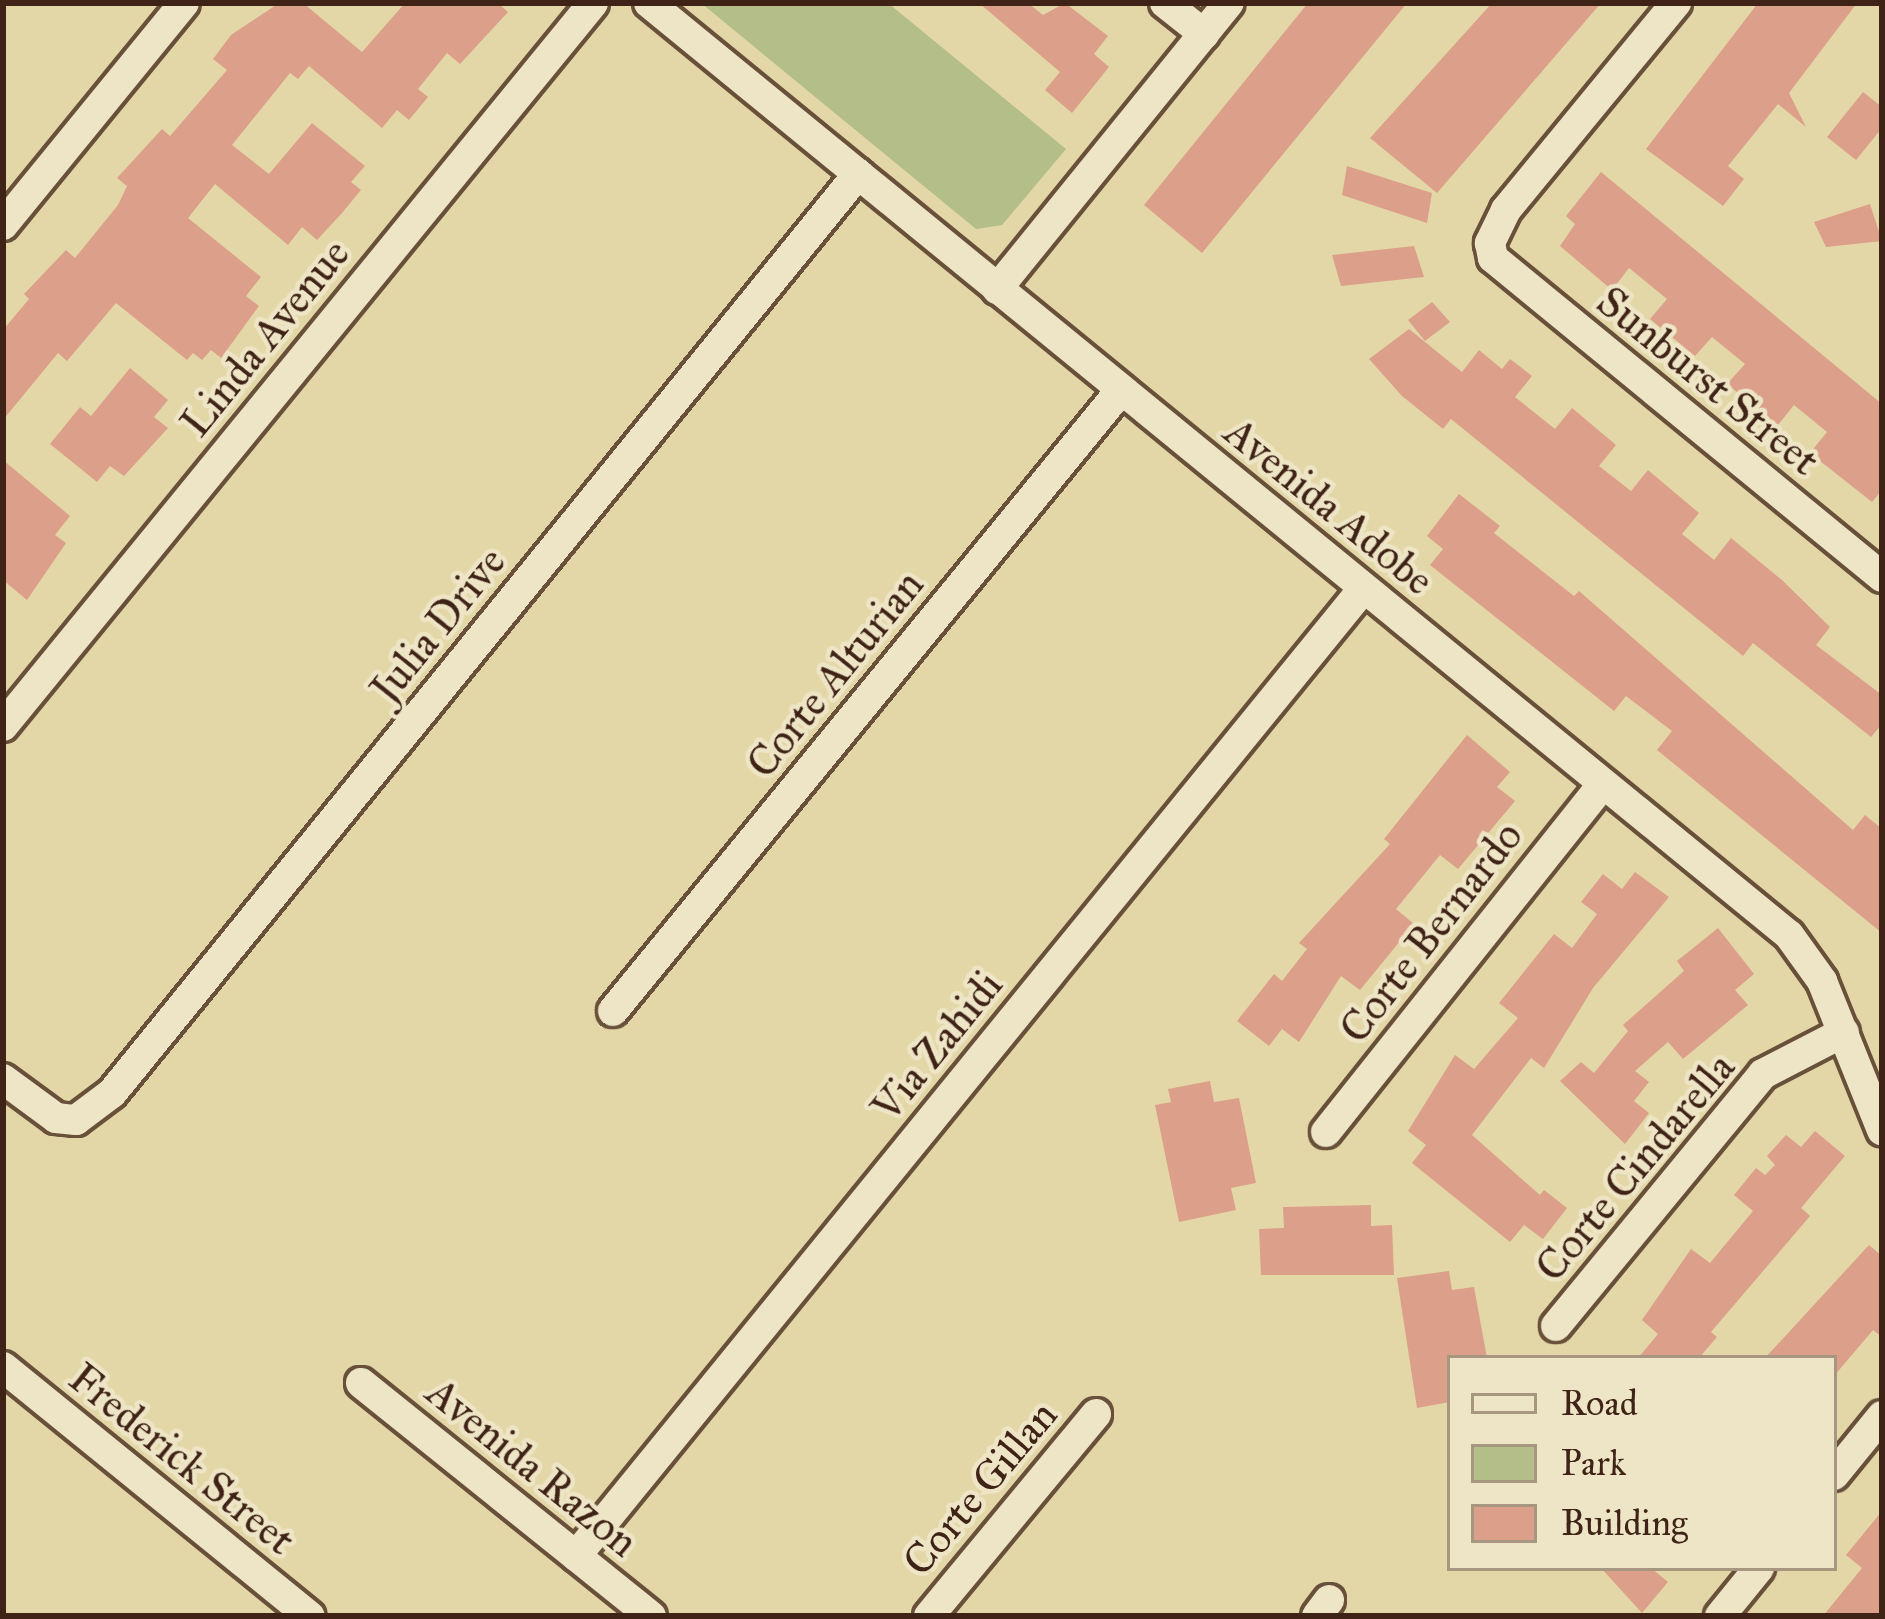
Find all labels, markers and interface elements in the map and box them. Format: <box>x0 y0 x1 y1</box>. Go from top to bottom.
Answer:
street label: Linda Avenue <box>170 229 360 447</box>
street label: Sunburst Street <box>1587 276 1829 486</box>
street label: Avenida Adobe <box>1214 406 1444 606</box>
street label: Julia Drive <box>360 537 516 713</box>
street label: Corte Alturian <box>736 560 934 788</box>
street label: Corte Bernardo <box>1329 811 1533 1053</box>
street label: Via Zahidi <box>861 961 1013 1131</box>
street label: Corte Cindarella <box>1525 1043 1745 1291</box>
street label: Frederick Street <box>59 1353 305 1565</box>
legend <box>1447 1355 1837 1571</box>
street label: Avenida Razon <box>416 1367 648 1567</box>
text: Road <box>1561 1381 1638 1425</box>
street label: Corte Gillan <box>892 1390 1068 1586</box>
text: Park <box>1561 1441 1626 1485</box>
text: Building <box>1561 1501 1688 1545</box>

